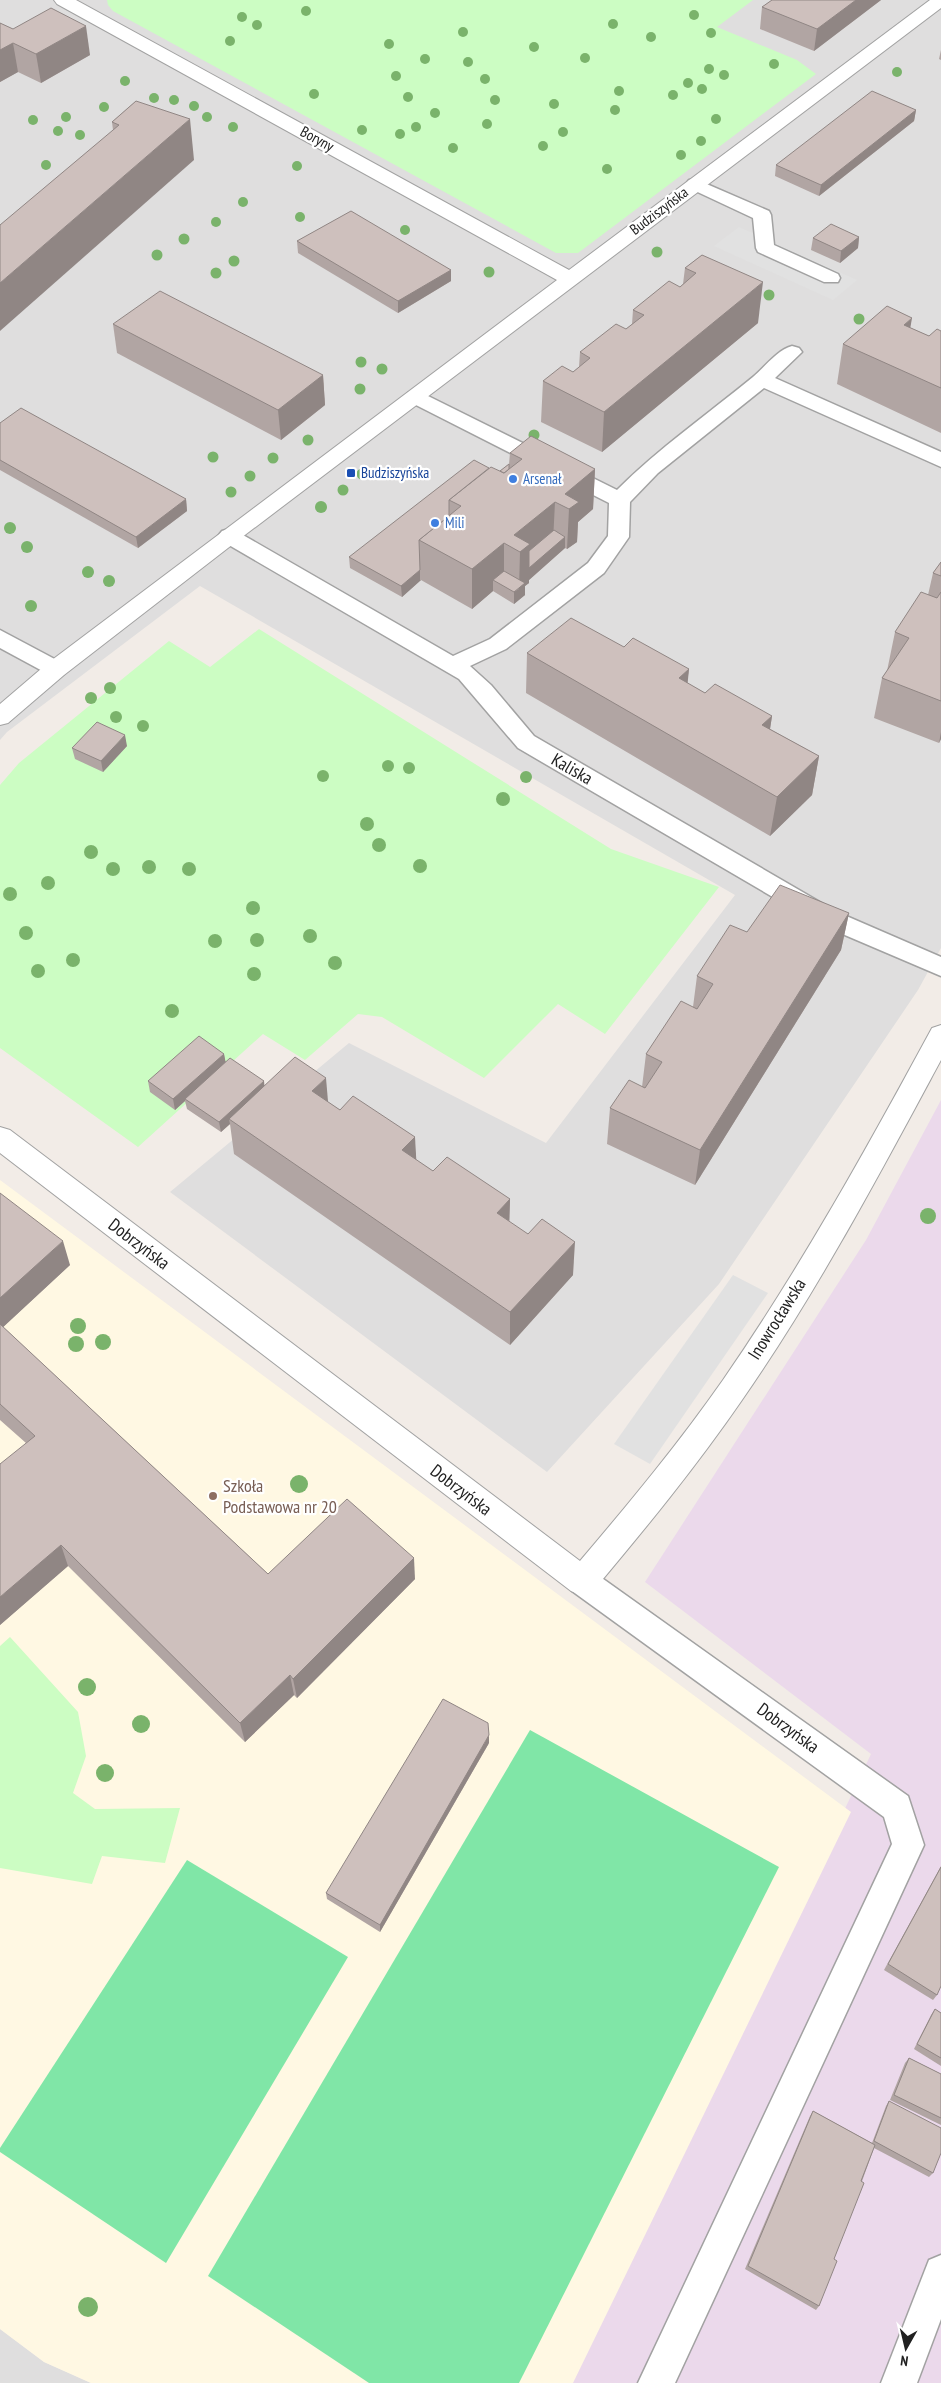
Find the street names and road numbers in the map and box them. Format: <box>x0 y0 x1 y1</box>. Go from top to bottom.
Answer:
street label: Boryny <box>297 122 338 156</box>
street label: Budziszyńska <box>626 182 692 239</box>
street label: Kaliska <box>547 748 597 790</box>
street label: Dobrzyńska <box>104 1213 175 1274</box>
street label: Inowrocławska <box>743 1274 811 1364</box>
street label: Dobrzyńska <box>426 1459 497 1520</box>
street label: Dobrzyńska <box>753 1697 824 1758</box>

